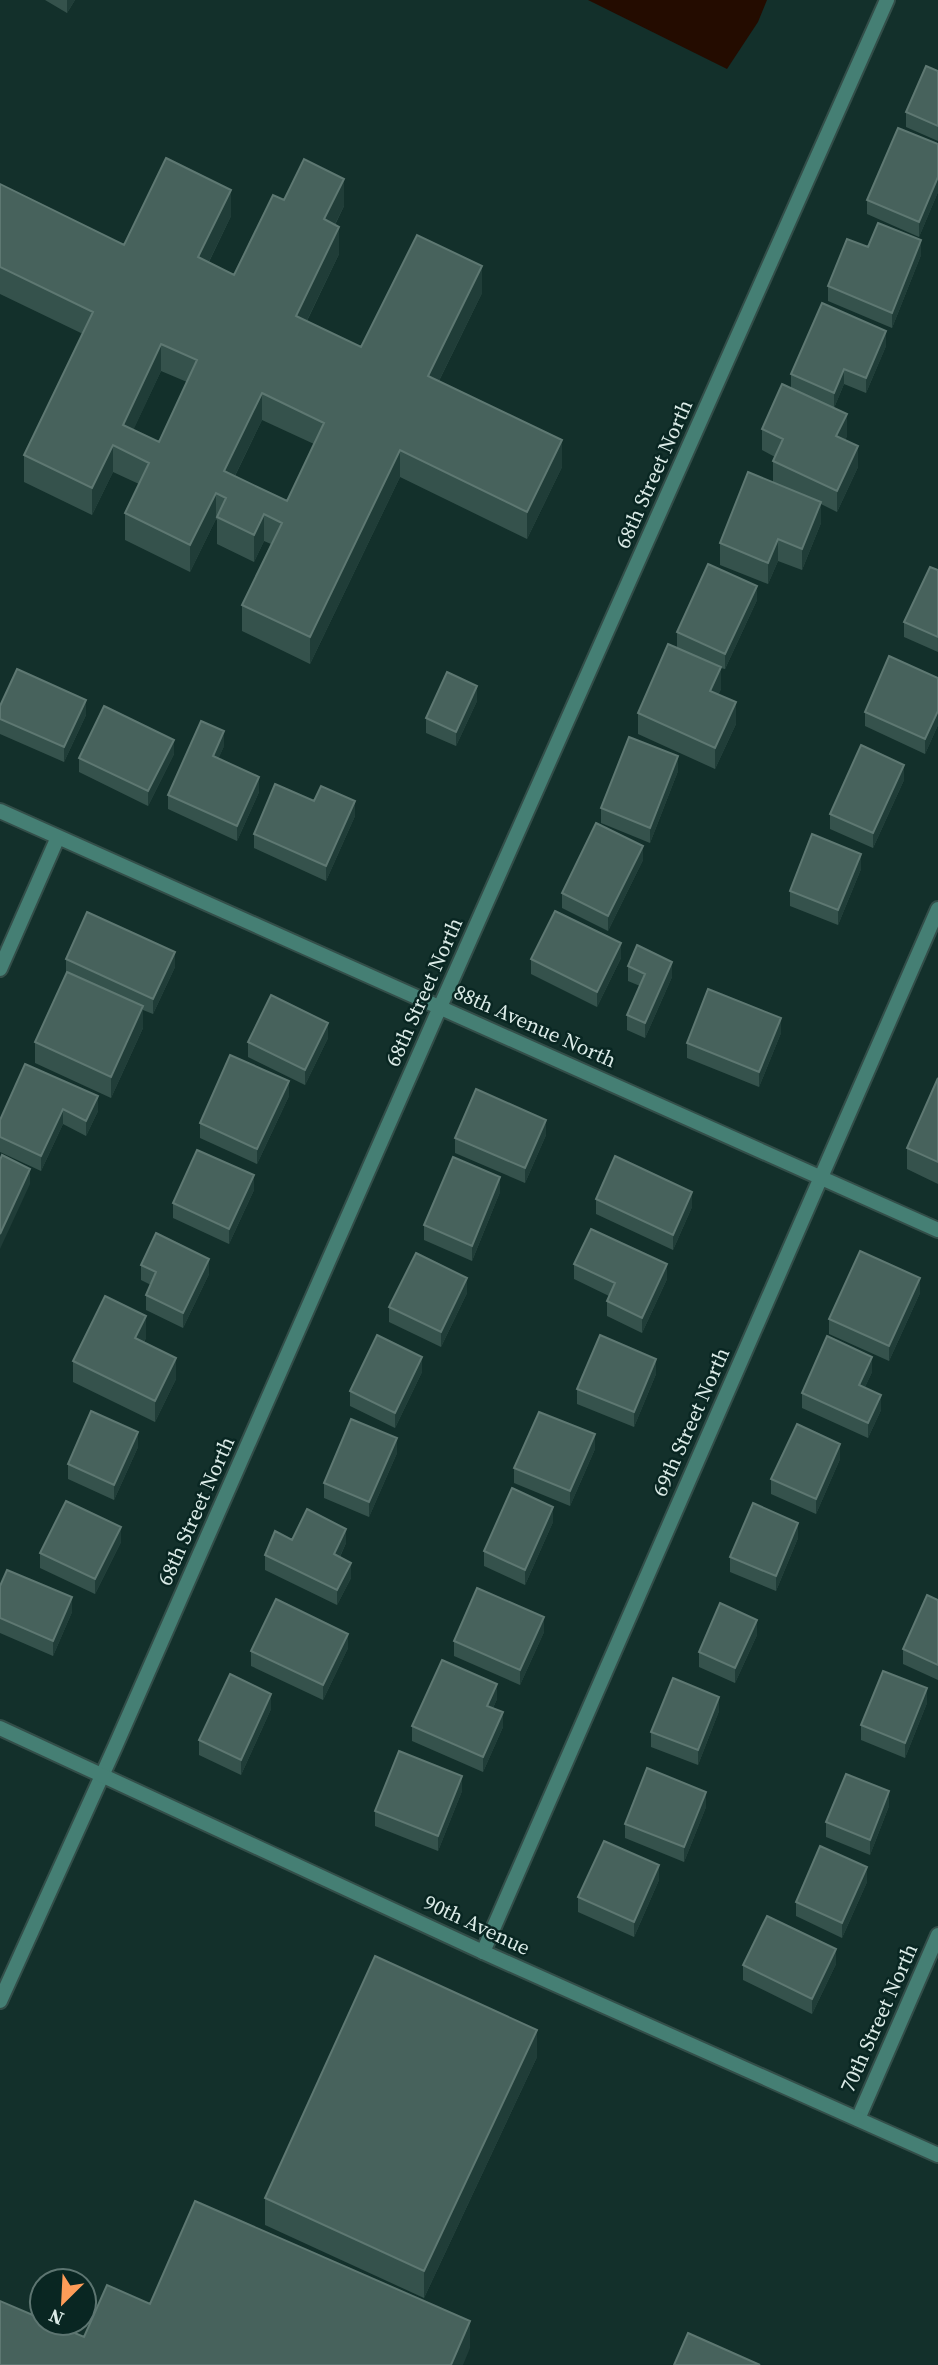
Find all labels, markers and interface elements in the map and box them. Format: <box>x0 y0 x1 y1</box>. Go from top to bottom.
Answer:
street label: 68th Street North <box>608 395 699 553</box>
street label: 68th Street North <box>378 913 469 1071</box>
street label: 88th Avenue North <box>450 977 621 1074</box>
street label: 69th Street North <box>645 1343 736 1501</box>
street label: 68th Street North <box>150 1432 241 1590</box>
street label: 90th Avenue <box>419 1887 535 1962</box>
street label: 70th Street North <box>833 1939 924 2097</box>
north arrow <box>28 2267 98 2337</box>
text: N <box>44 2303 68 2332</box>

